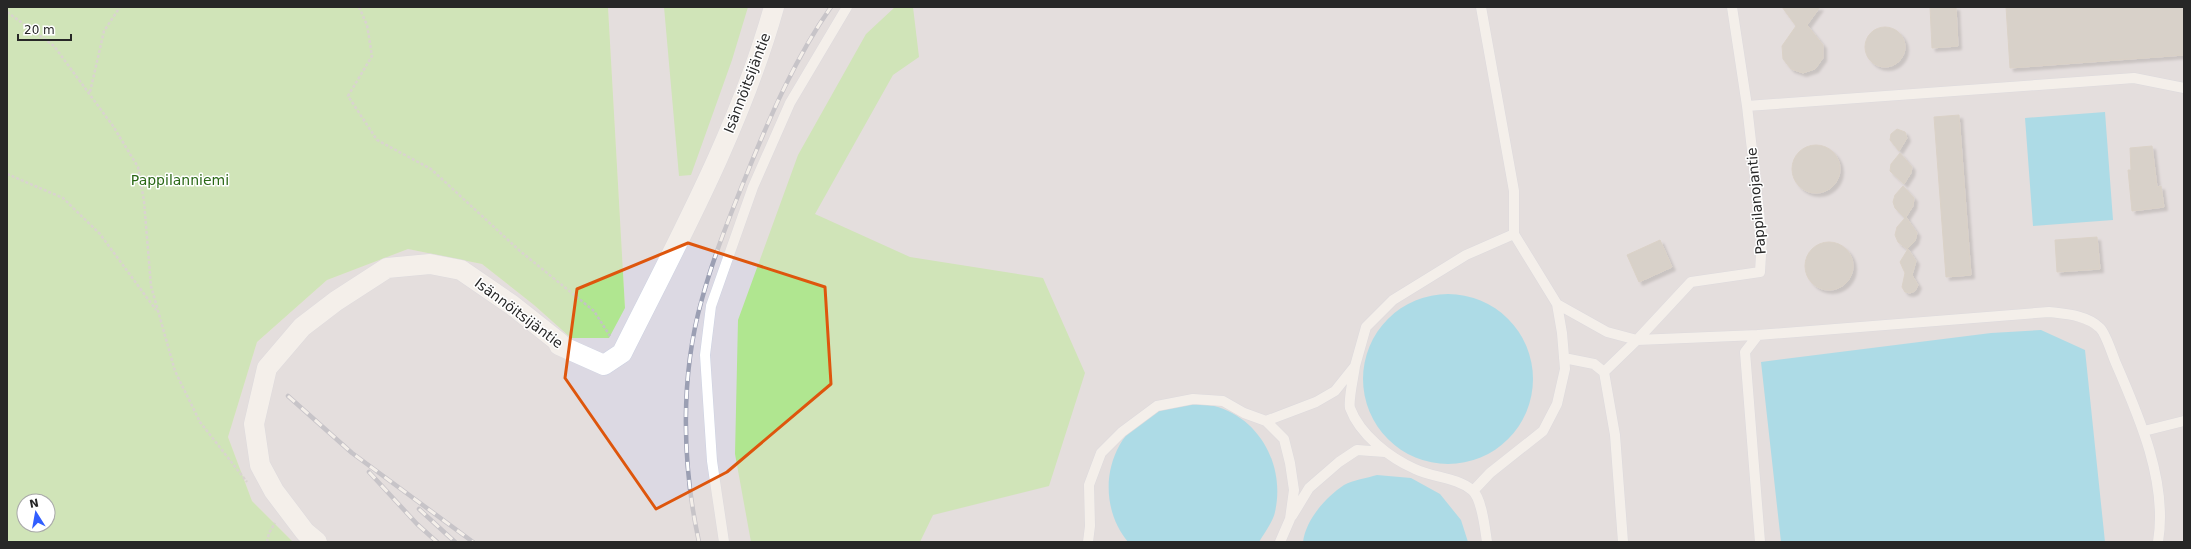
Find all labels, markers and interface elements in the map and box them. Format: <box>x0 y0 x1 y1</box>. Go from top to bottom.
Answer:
scale bar <box>18 16 71 42</box>
text: 20 m <box>24 23 55 37</box>
street label: Isännöitsijäntie <box>720 31 774 135</box>
street label: Pappilanojantie <box>1743 147 1769 255</box>
park label: Pappilanniemi <box>131 172 229 188</box>
street label: Isännöitsijäntie <box>472 275 566 351</box>
north arrow <box>16 493 56 533</box>
text: N <box>28 496 40 511</box>

